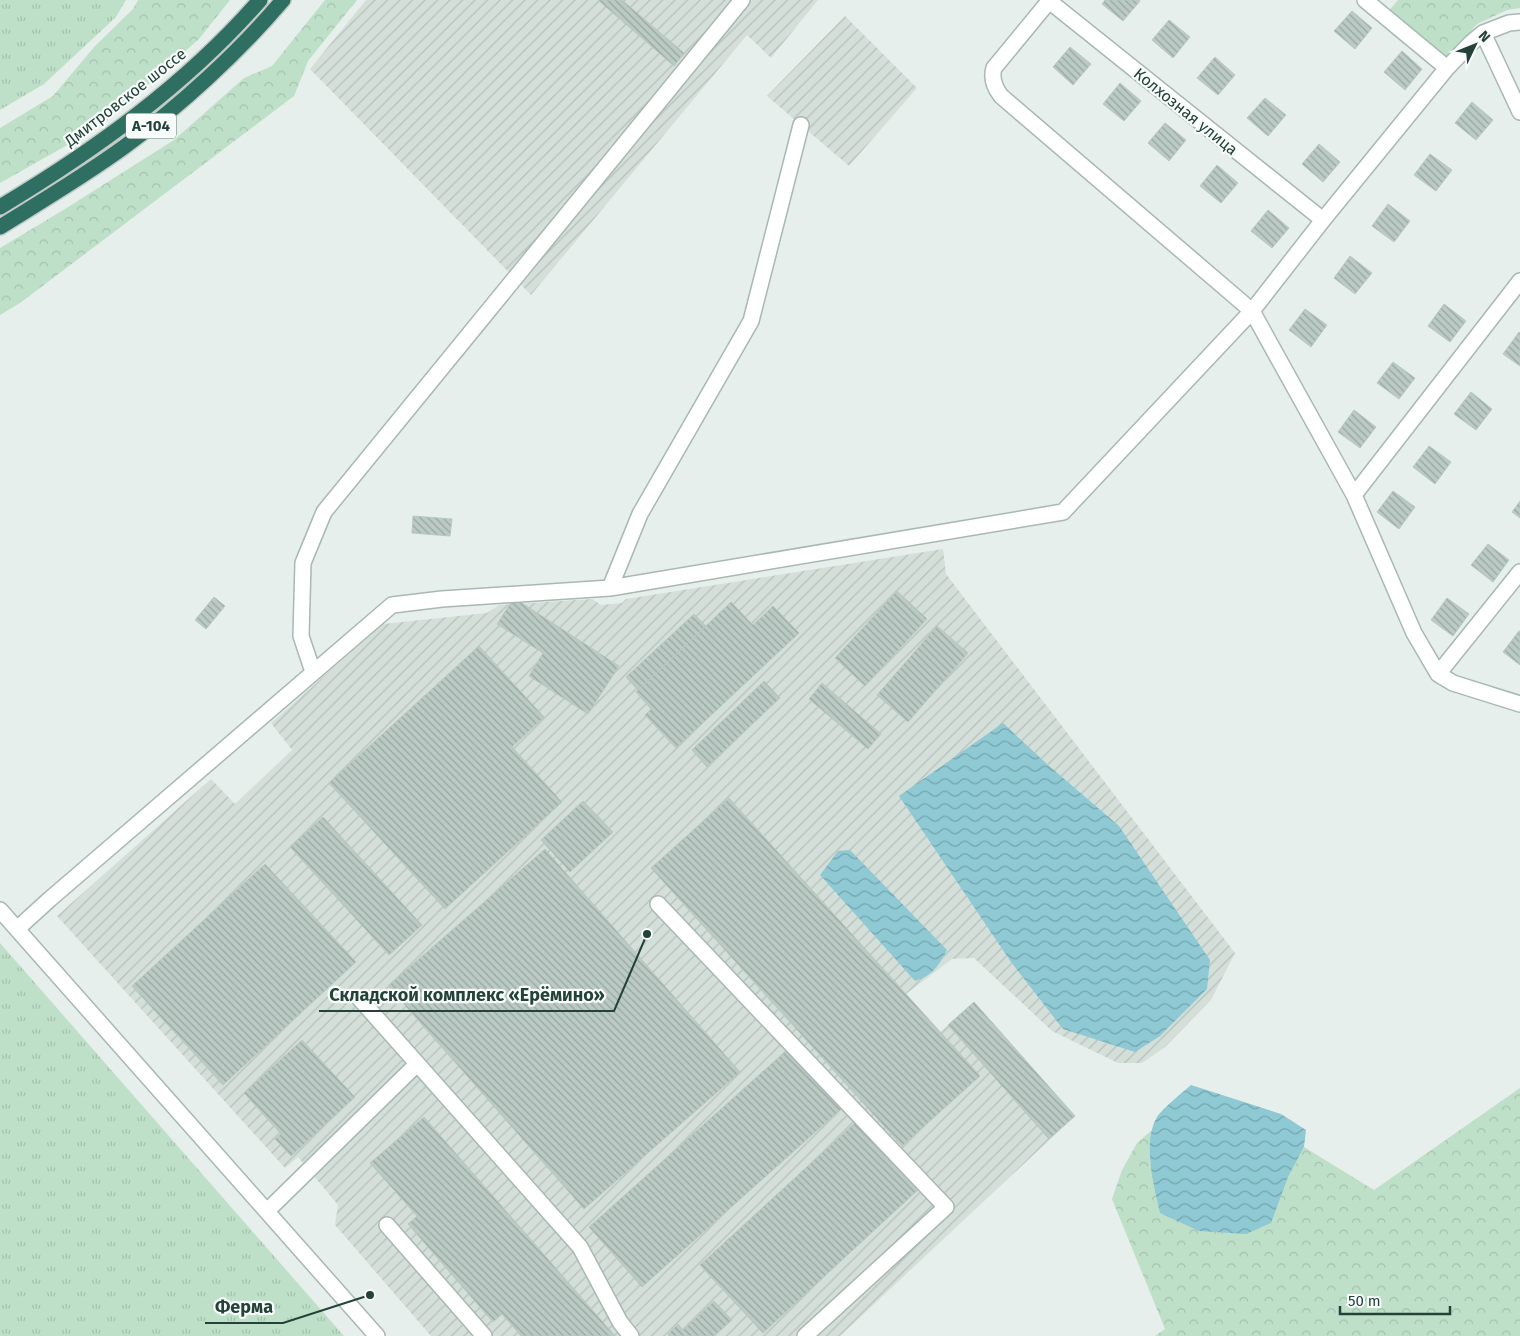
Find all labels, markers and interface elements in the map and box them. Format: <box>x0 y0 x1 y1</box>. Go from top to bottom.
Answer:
north arrow <box>1450 20 1500 70</box>
text: N <box>1475 27 1494 46</box>
street label: Дмитровское шоссе <box>60 44 190 151</box>
street label: Колхозная улица <box>1130 64 1241 159</box>
road number: А-104 <box>126 114 176 138</box>
callout: Складской комплекс «Ерёмино» <box>319 978 614 1011</box>
text: Складской комплекс «Ерёмино» <box>329 984 605 1006</box>
scale bar <box>1340 1284 1450 1316</box>
callout: Ферма <box>205 1290 283 1323</box>
text: 50 m <box>1348 1292 1381 1310</box>
text: Ферма <box>215 1296 273 1318</box>

